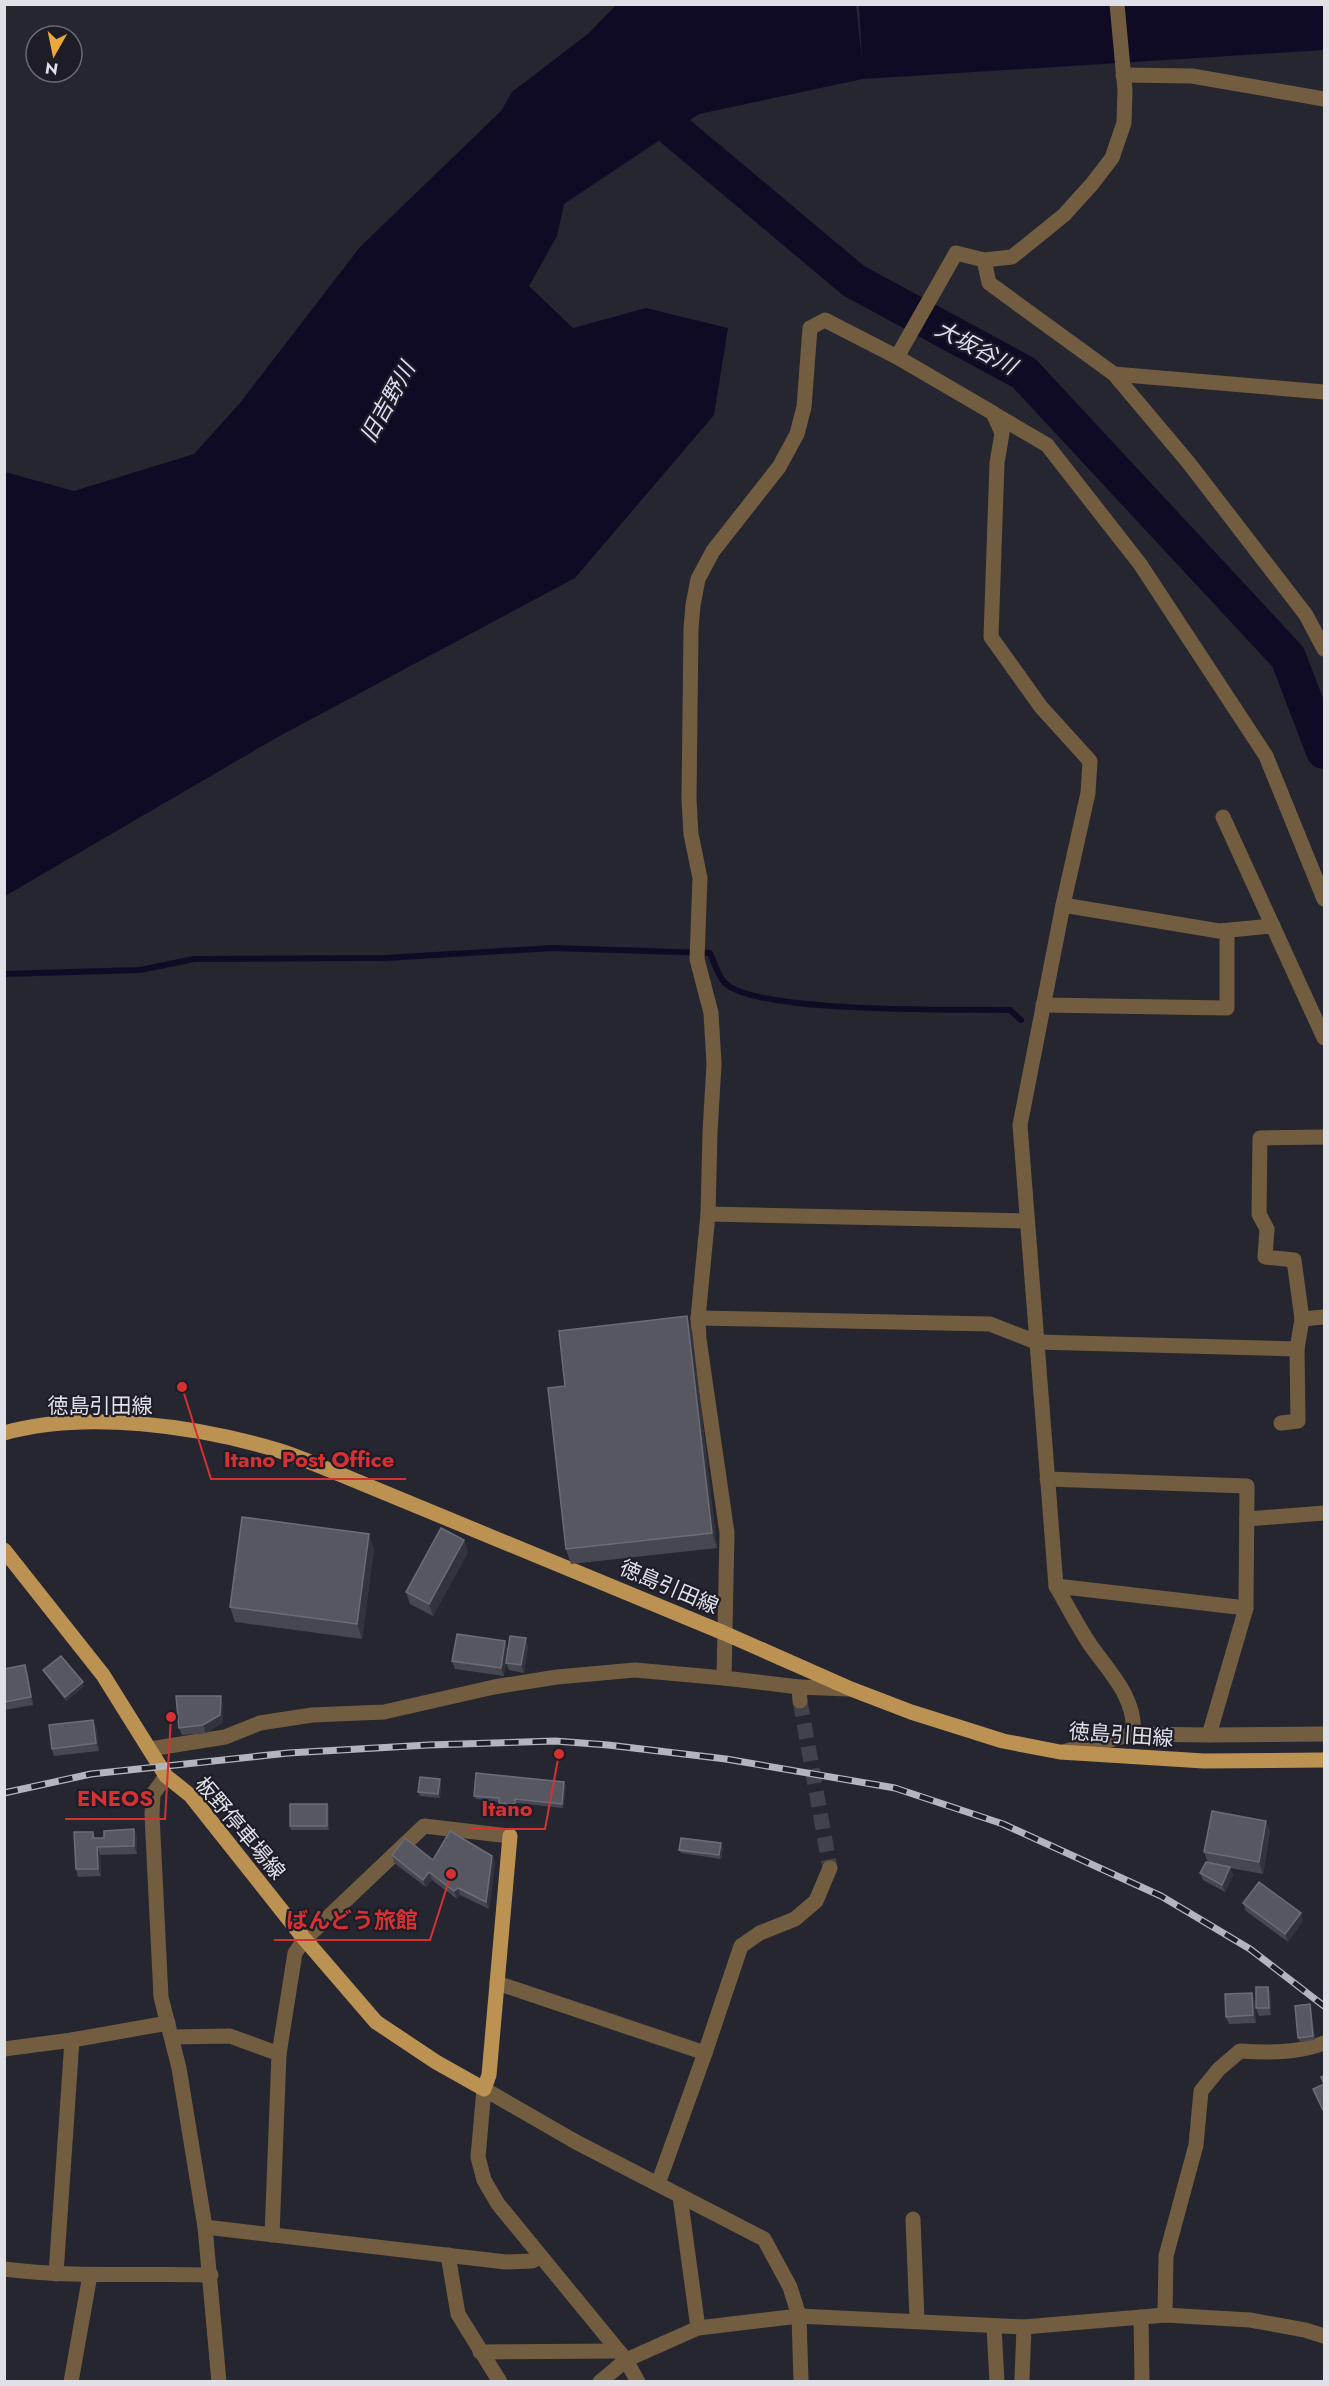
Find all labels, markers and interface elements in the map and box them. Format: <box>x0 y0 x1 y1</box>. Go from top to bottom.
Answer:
north arrow <box>24 24 84 84</box>
text: N <box>44 56 60 81</box>
water label: 大坂谷川 <box>930 312 1024 383</box>
water label: 旧吉野川 <box>352 354 423 448</box>
street label: 徳島引田線 <box>48 1391 153 1421</box>
callout: Itano Post Office <box>211 1439 406 1479</box>
text: Itano Post Office <box>224 1443 394 1475</box>
street label: 徳島引田線 <box>615 1553 723 1621</box>
street label: 徳島引田線 <box>1068 1716 1174 1754</box>
street label: 板野停車場線 <box>188 1770 292 1886</box>
callout: ENEOS <box>65 1779 165 1819</box>
text: ENEOS <box>77 1782 153 1814</box>
callout: Itano <box>469 1789 545 1829</box>
text: Itano <box>481 1792 533 1824</box>
callout: ばんどう旅館 <box>274 1900 430 1940</box>
text: ばんどう旅館 <box>286 1904 418 1936</box>

